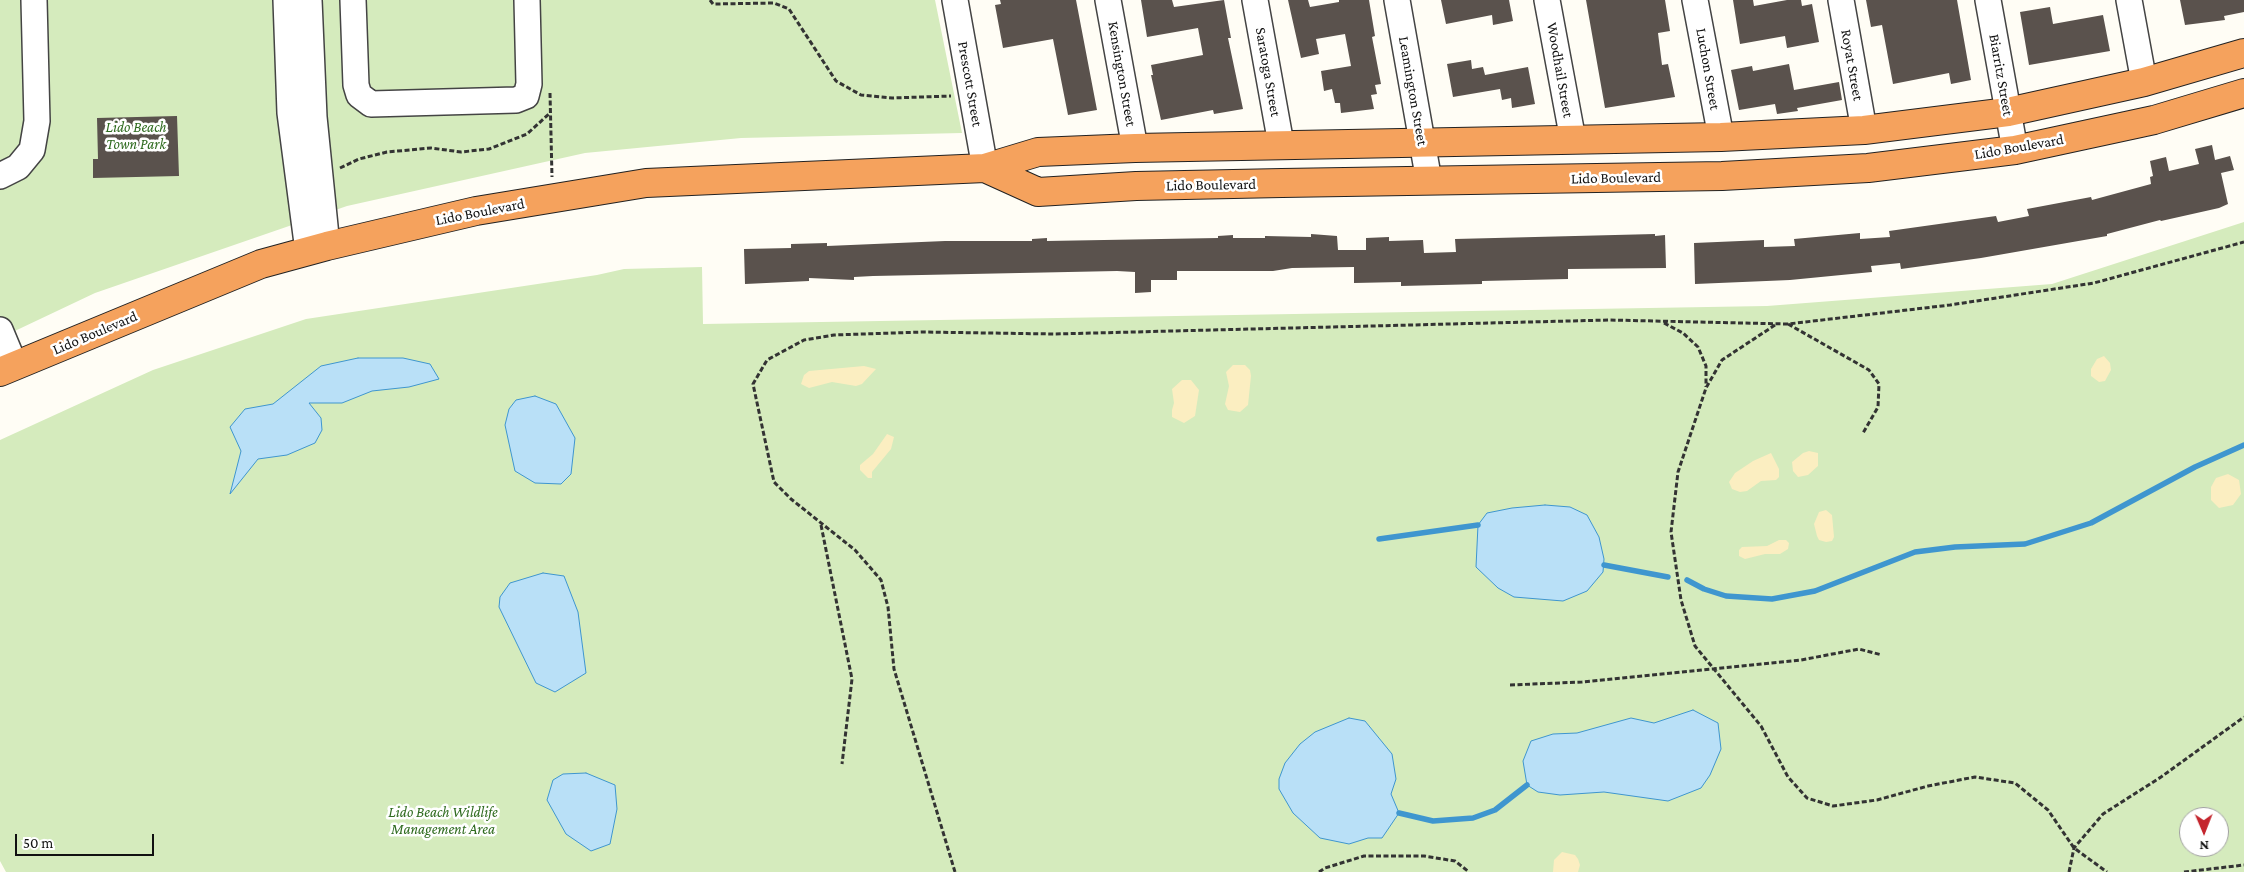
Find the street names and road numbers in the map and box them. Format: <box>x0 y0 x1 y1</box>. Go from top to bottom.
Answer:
street label: Kensington Street <box>1104 20 1140 128</box>
street label: Woodhail Street <box>1543 21 1577 119</box>
street label: Saratoga Street <box>1251 26 1285 118</box>
street label: Luchon Street <box>1692 27 1724 111</box>
street label: Royat Street <box>1837 28 1867 102</box>
street label: Biarritz Street <box>1985 33 2017 117</box>
street label: Leamington Street <box>1395 35 1431 147</box>
street label: Prescott Street <box>954 40 986 128</box>
street label: Lido Boulevard <box>1973 130 2065 164</box>
street label: Lido Boulevard <box>1571 168 1661 188</box>
street label: Lido Boulevard <box>1166 175 1256 195</box>
street label: Lido Boulevard <box>434 195 526 229</box>
street label: Lido Boulevard <box>50 307 140 359</box>

